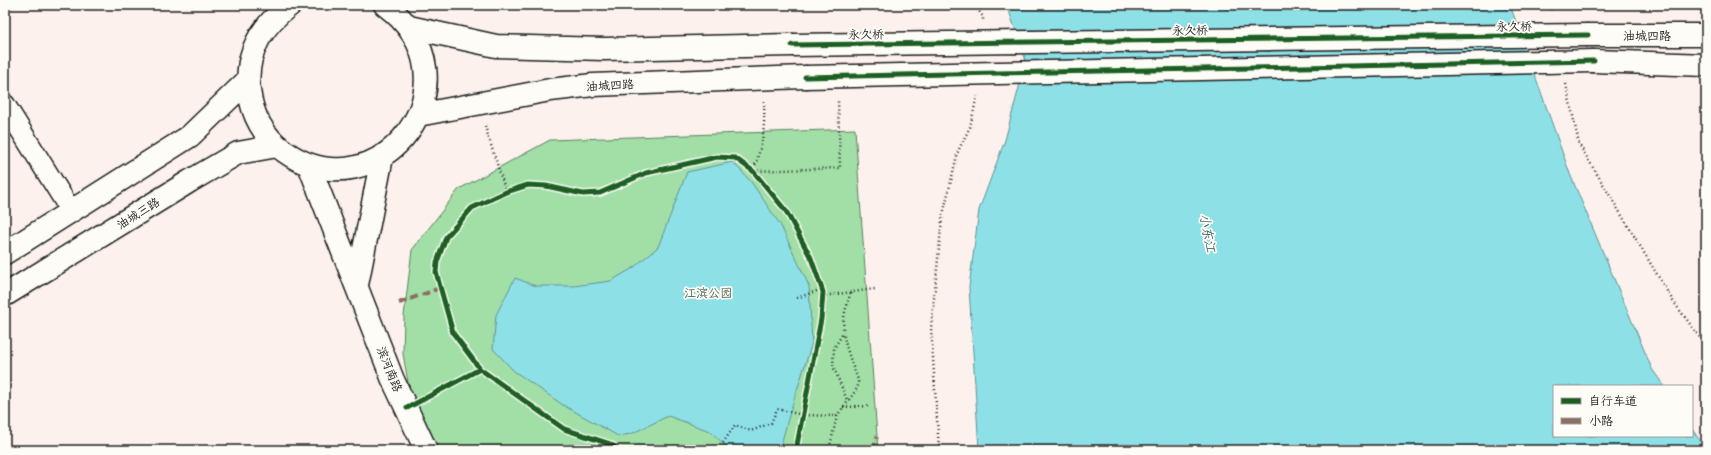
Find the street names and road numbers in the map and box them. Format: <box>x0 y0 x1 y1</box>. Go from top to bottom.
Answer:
street label: 永久桥 <box>1496 18 1533 34</box>
street label: 永久桥 <box>1172 22 1209 38</box>
street label: 永久桥 <box>848 26 885 42</box>
street label: 油城四路 <box>1623 28 1671 43</box>
street label: 油城四路 <box>586 76 634 94</box>
street label: 油城三路 <box>114 194 162 232</box>
street label: 滨河南路 <box>374 344 406 394</box>

